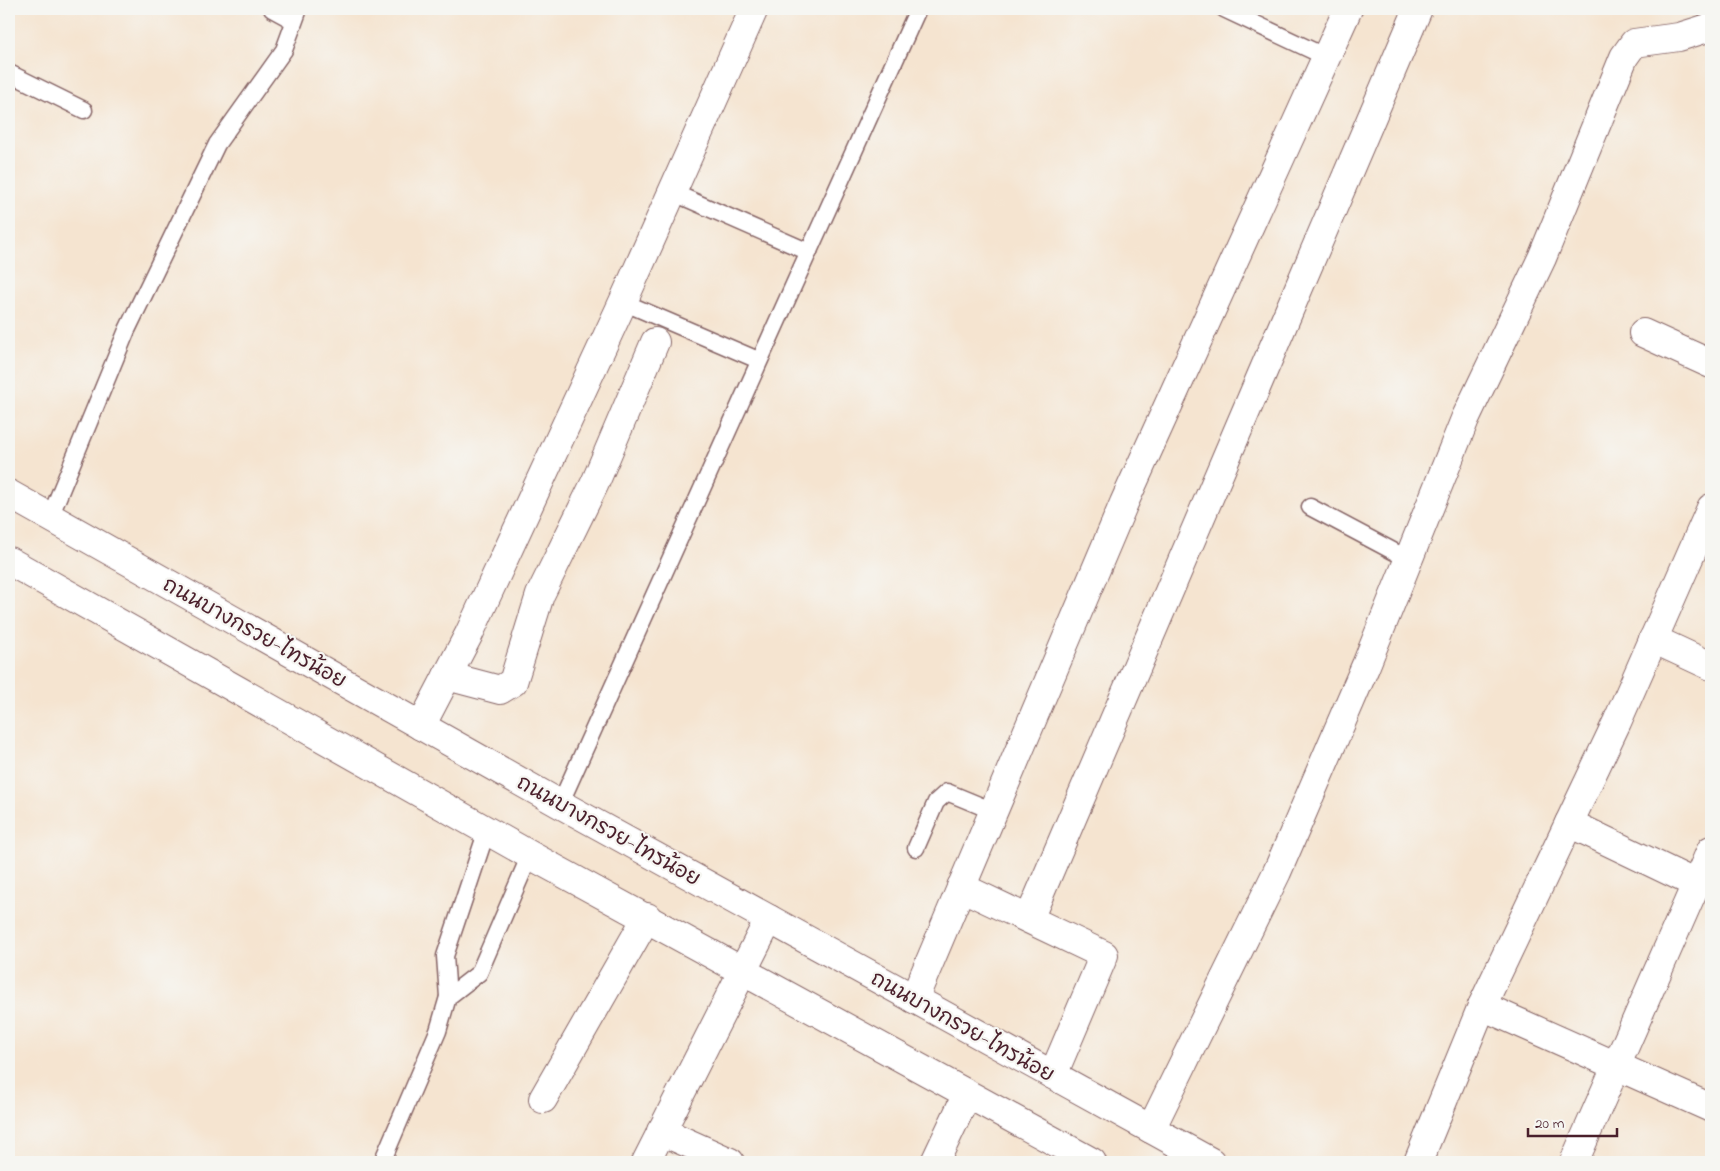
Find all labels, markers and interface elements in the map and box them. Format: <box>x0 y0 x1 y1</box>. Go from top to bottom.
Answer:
street label: ถนนบางกรวย-ไทรน้อย <box>157 571 351 697</box>
street label: ถนนบางกรวย-ไทรน้อย <box>511 769 705 895</box>
street label: ถนนบางกรวย-ไทรน้อย <box>865 965 1059 1091</box>
scale bar <box>1528 1106 1616 1138</box>
text: 20 m <box>1535 1113 1565 1135</box>

